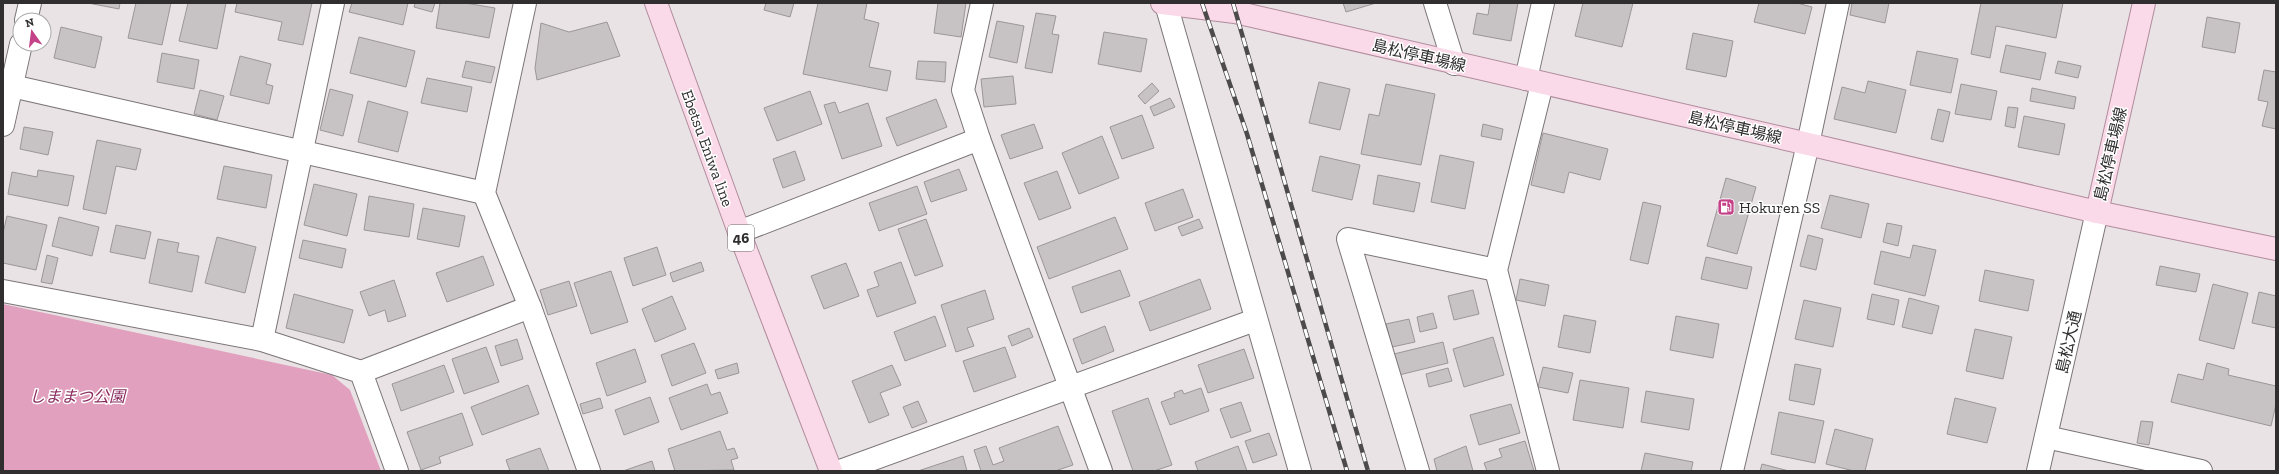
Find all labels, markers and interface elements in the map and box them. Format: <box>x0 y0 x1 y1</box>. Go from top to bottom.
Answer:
north arrow <box>12 12 52 52</box>
text: N <box>24 15 36 30</box>
street label: 島松停車場線 <box>1370 35 1468 76</box>
street label: Ebetsu Eniwa line <box>678 87 737 209</box>
street label: 島松停車場線 <box>2090 105 2131 203</box>
street label: 島松停車場線 <box>1686 107 1784 148</box>
fuel station icon: Hokuren SS <box>1716 197 1736 217</box>
place label: Hokuren SS <box>1739 198 1820 217</box>
road number: 46 <box>728 225 754 251</box>
street label: 島松大通 <box>2052 309 2085 375</box>
park label: しままつ公園 <box>29 387 127 406</box>

